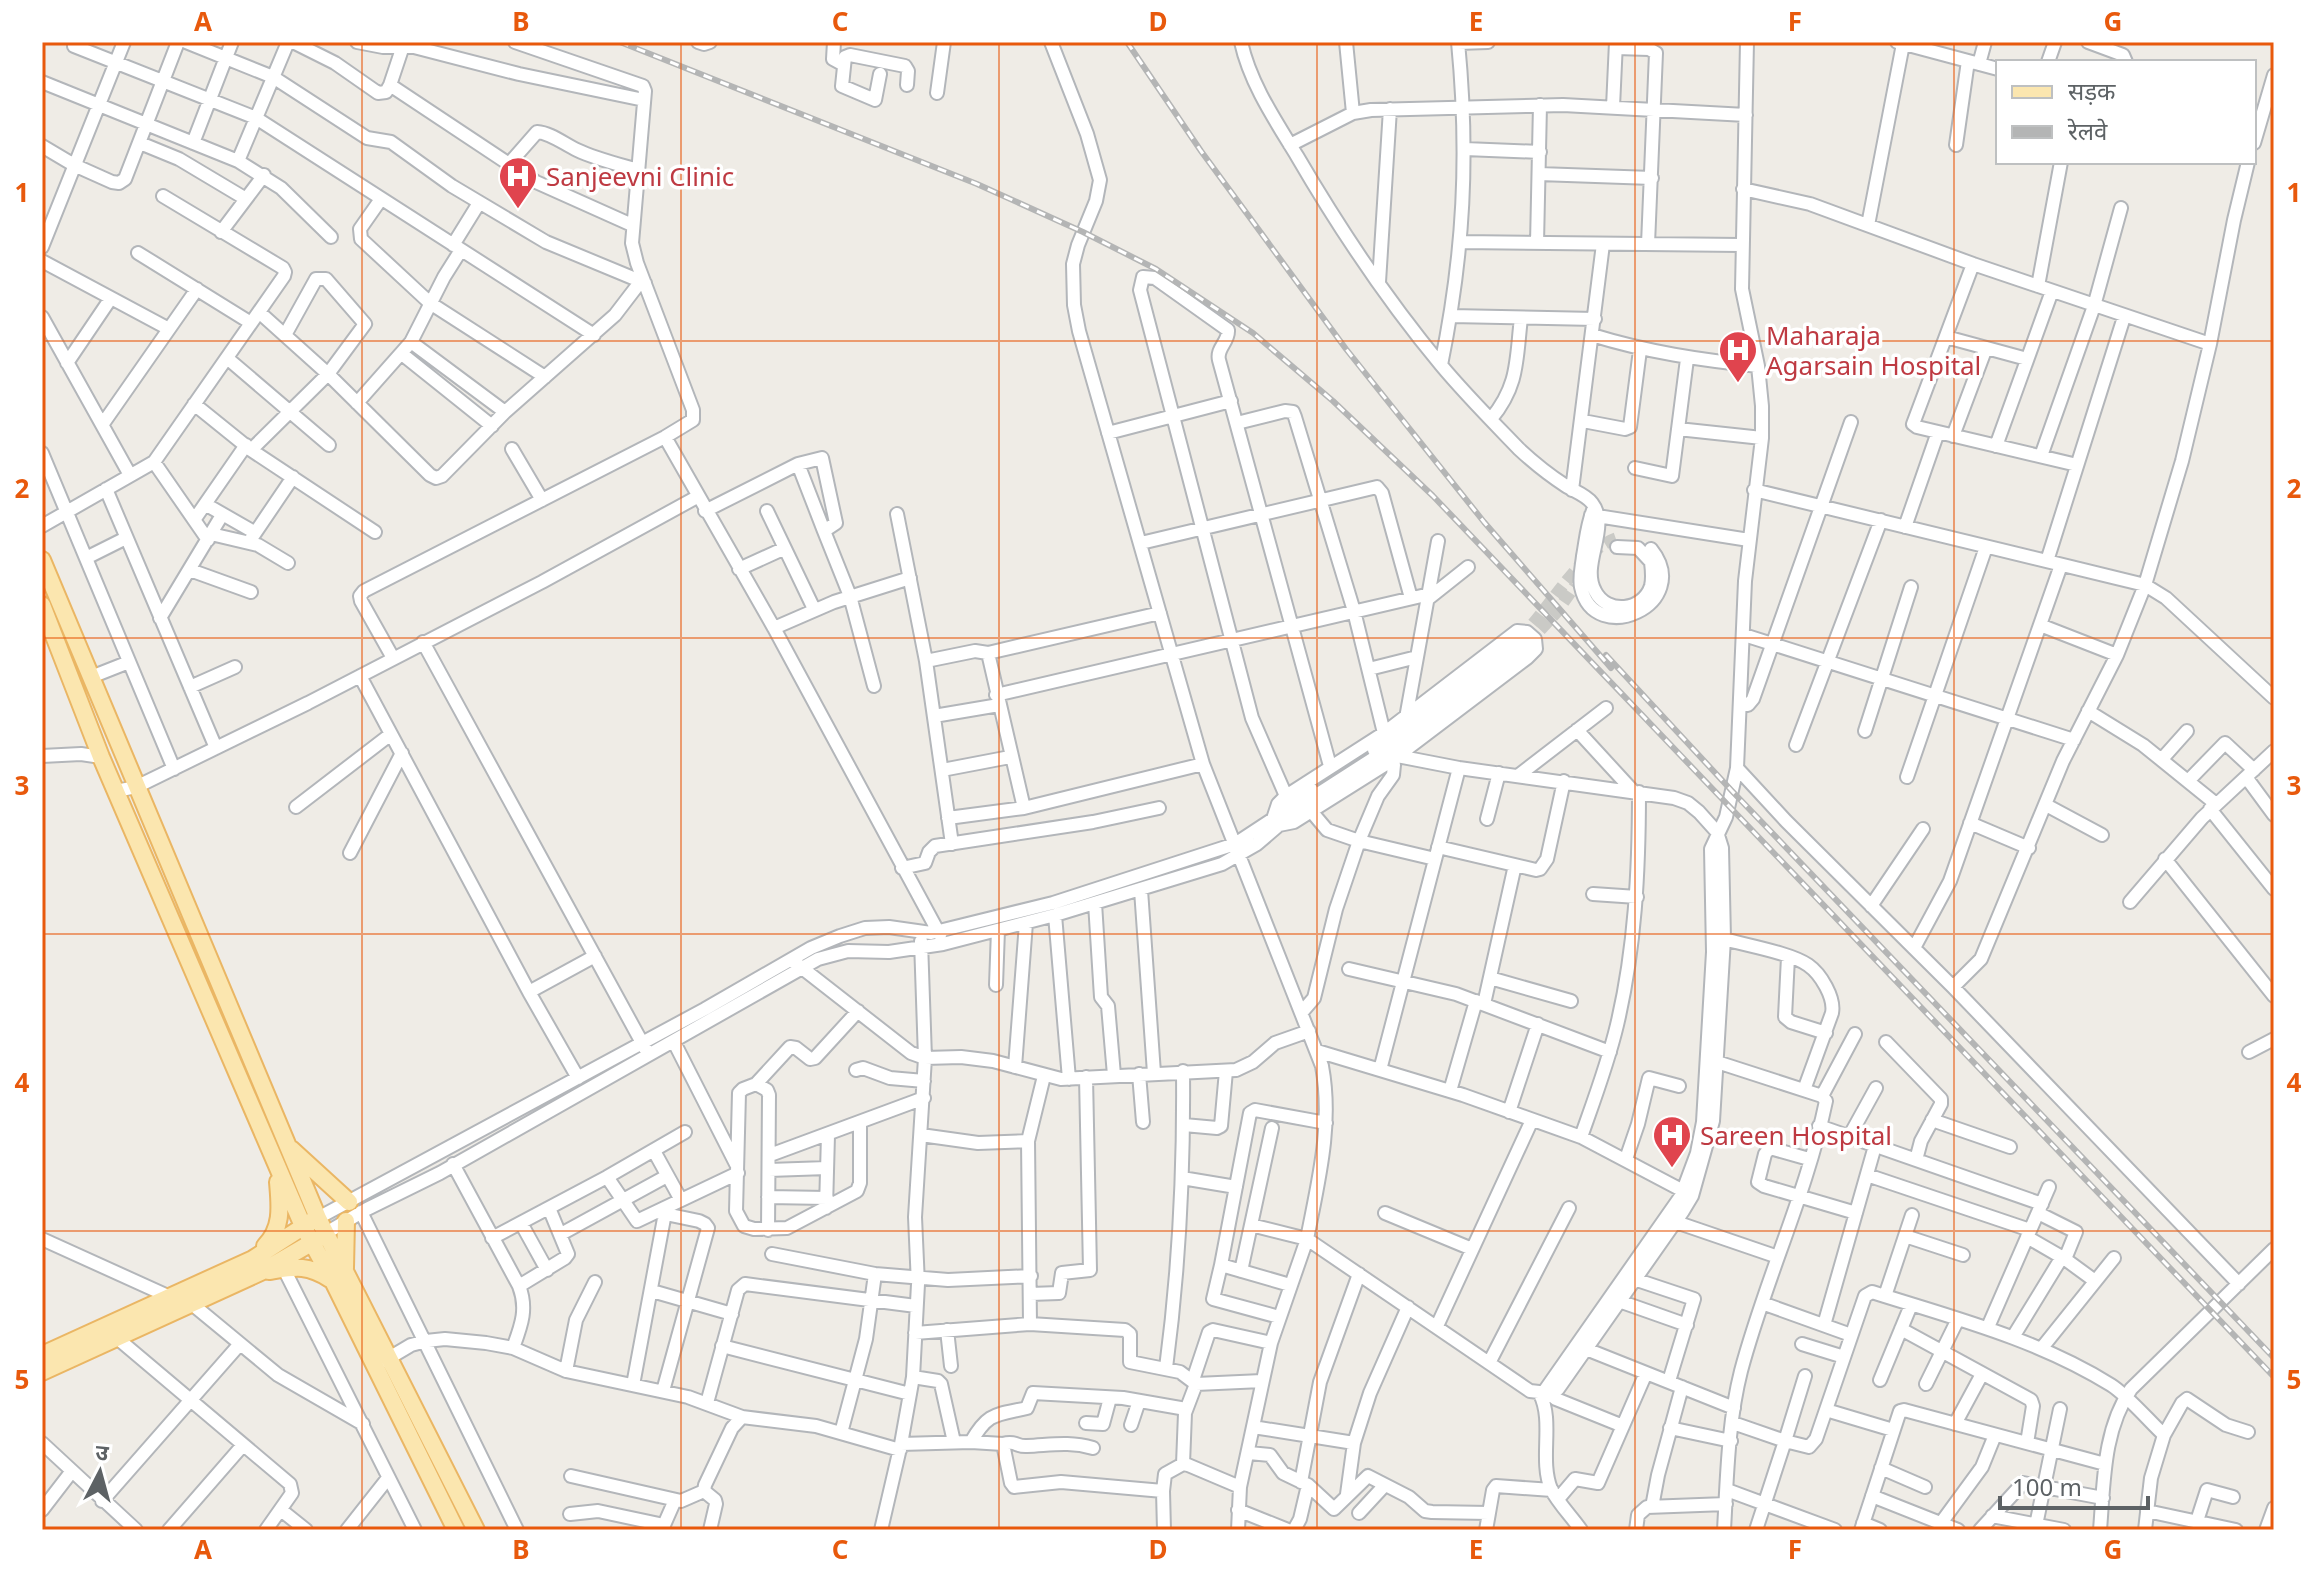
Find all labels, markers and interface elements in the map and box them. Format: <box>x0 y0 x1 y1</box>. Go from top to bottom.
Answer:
text: A <box>194 3 212 39</box>
text: B <box>512 3 530 39</box>
text: C <box>832 3 848 39</box>
text: D <box>1148 3 1168 39</box>
text: E <box>1469 3 1483 39</box>
text: F <box>1788 3 1802 39</box>
text: G <box>2104 3 2122 39</box>
legend <box>1996 60 2256 164</box>
text: सड़क <box>2068 74 2116 107</box>
text: रेलवे <box>2067 114 2108 147</box>
hospital icon: Sanjeevni Clinic <box>497 155 539 210</box>
place label: Sanjeevni Clinic <box>546 158 734 194</box>
text: 1 <box>15 174 29 210</box>
text: 1 <box>2287 174 2301 210</box>
place label: Maharaja Agarsain Hospital <box>1766 317 1981 383</box>
hospital icon: Maharaja Agarsain Hospital <box>1717 329 1759 384</box>
text: 2 <box>15 470 30 506</box>
text: 2 <box>2287 470 2302 506</box>
text: 3 <box>15 767 29 803</box>
text: 3 <box>2287 767 2301 803</box>
text: 4 <box>15 1064 30 1100</box>
text: 4 <box>2287 1064 2302 1100</box>
hospital icon: Sareen Hospital <box>1651 1114 1693 1169</box>
place label: Sareen Hospital <box>1700 1117 1892 1153</box>
text: 5 <box>15 1361 29 1397</box>
text: 5 <box>2287 1361 2301 1397</box>
north arrow <box>60 1432 140 1512</box>
text: उ <box>94 1436 111 1467</box>
scale bar <box>2000 1460 2148 1510</box>
text: 100 m <box>2012 1470 2082 1503</box>
text: A <box>194 1531 212 1567</box>
text: B <box>512 1531 530 1567</box>
text: C <box>832 1531 848 1567</box>
text: D <box>1148 1531 1168 1567</box>
text: E <box>1469 1531 1483 1567</box>
text: F <box>1788 1531 1802 1567</box>
text: G <box>2104 1531 2122 1567</box>

